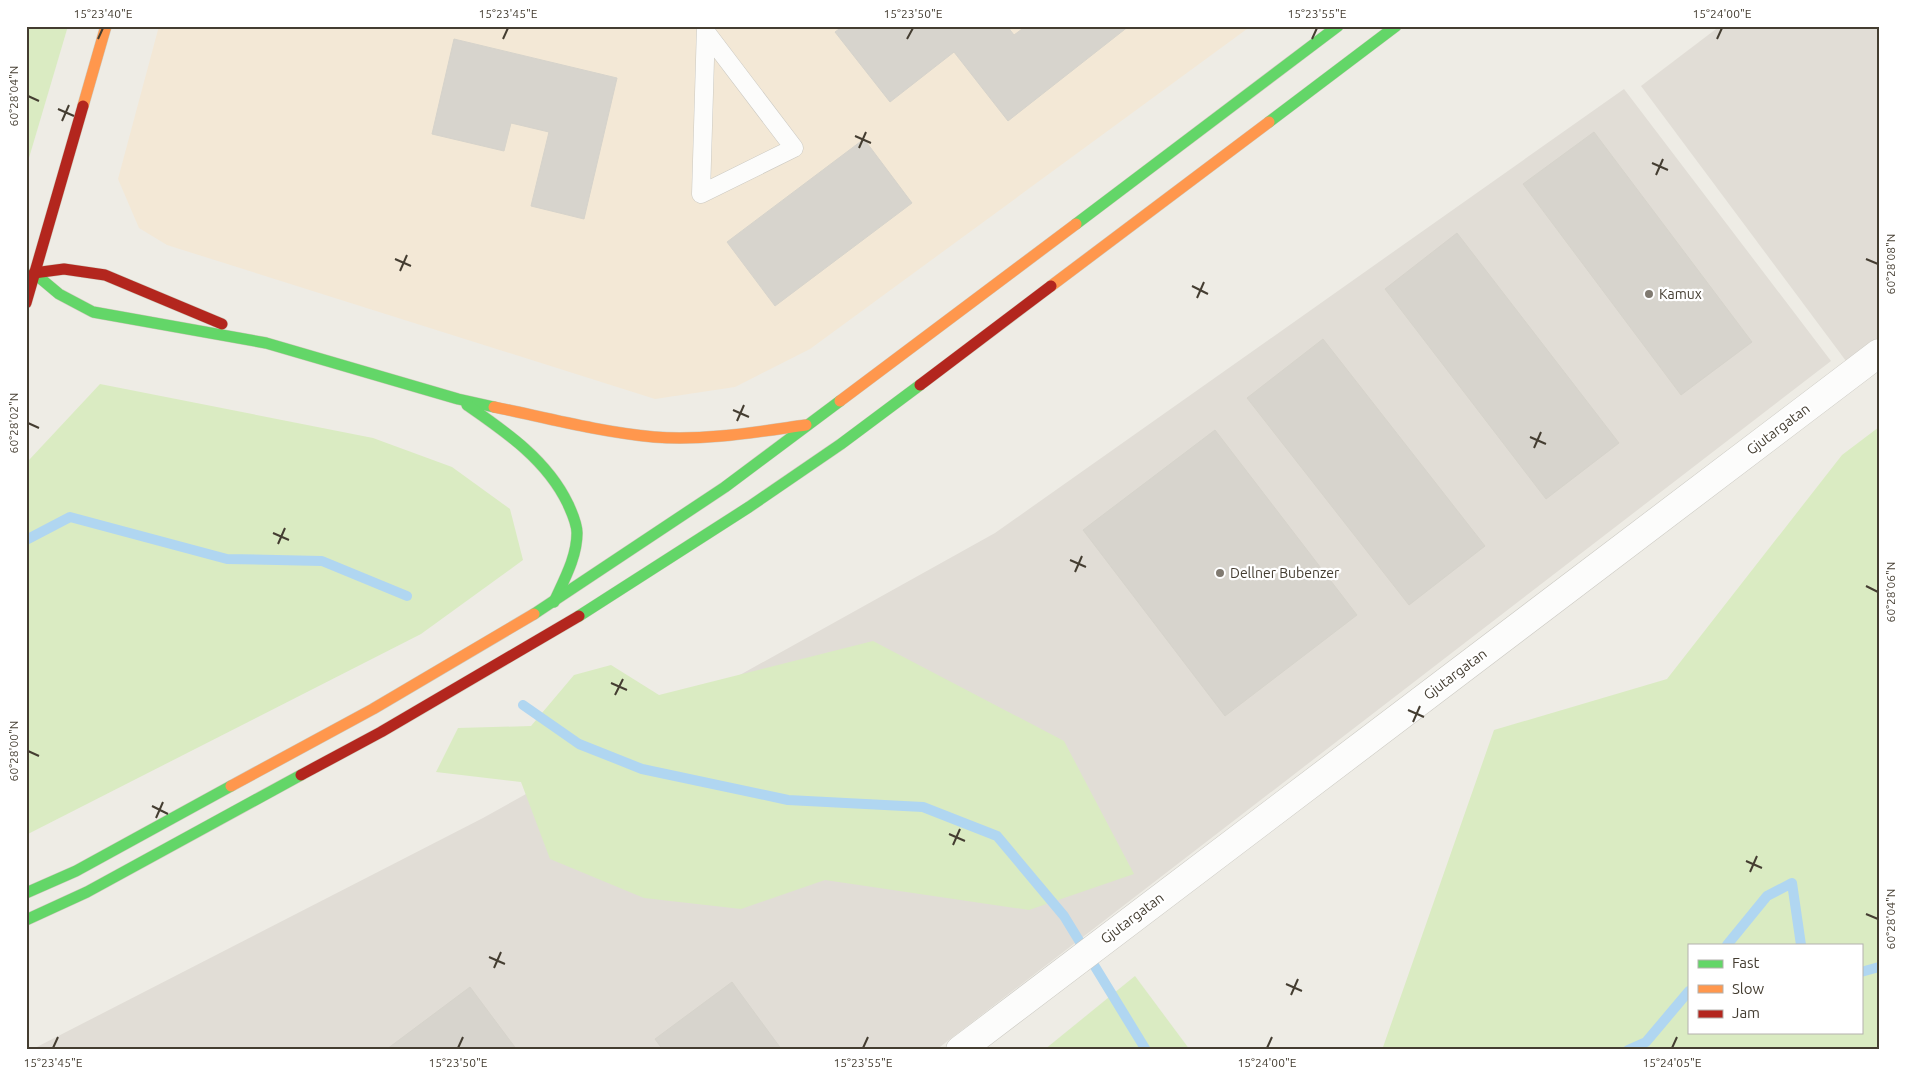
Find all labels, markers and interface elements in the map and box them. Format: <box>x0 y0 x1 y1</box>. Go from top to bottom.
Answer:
text: 15°23'40"E <box>74 7 133 20</box>
text: 15°23'45"E <box>479 7 538 20</box>
text: 15°23'50"E <box>884 7 943 20</box>
text: 15°23'55"E <box>1288 7 1347 20</box>
text: 15°24'00"E <box>1693 7 1752 20</box>
text: 60°28'04"N <box>7 66 20 126</box>
text: 60°28'08"N <box>1884 234 1897 294</box>
place label: Kamux <box>1659 286 1702 302</box>
marker: Kamux <box>1643 288 1655 300</box>
text: 60°28'02"N <box>7 393 20 453</box>
street label: Gjutargatan <box>1743 400 1813 458</box>
text: 60°28'06"N <box>1884 562 1897 622</box>
place label: Dellner Bubenzer <box>1230 565 1340 581</box>
marker: Dellner Bubenzer <box>1214 567 1226 579</box>
street label: Gjutargatan <box>1420 645 1490 703</box>
text: 60°28'00"N <box>7 721 20 781</box>
street label: Gjutargatan <box>1097 889 1167 947</box>
text: 60°28'04"N <box>1884 889 1897 949</box>
legend <box>1688 944 1862 1034</box>
text: Fast <box>1732 954 1760 971</box>
text: Slow <box>1732 980 1765 997</box>
text: Jam <box>1732 1004 1760 1021</box>
text: 15°23'45"E <box>24 1056 83 1069</box>
text: 15°23'50"E <box>429 1056 488 1069</box>
text: 15°23'55"E <box>834 1056 893 1069</box>
text: 15°24'00"E <box>1238 1056 1297 1069</box>
text: 15°24'05"E <box>1643 1056 1702 1069</box>

